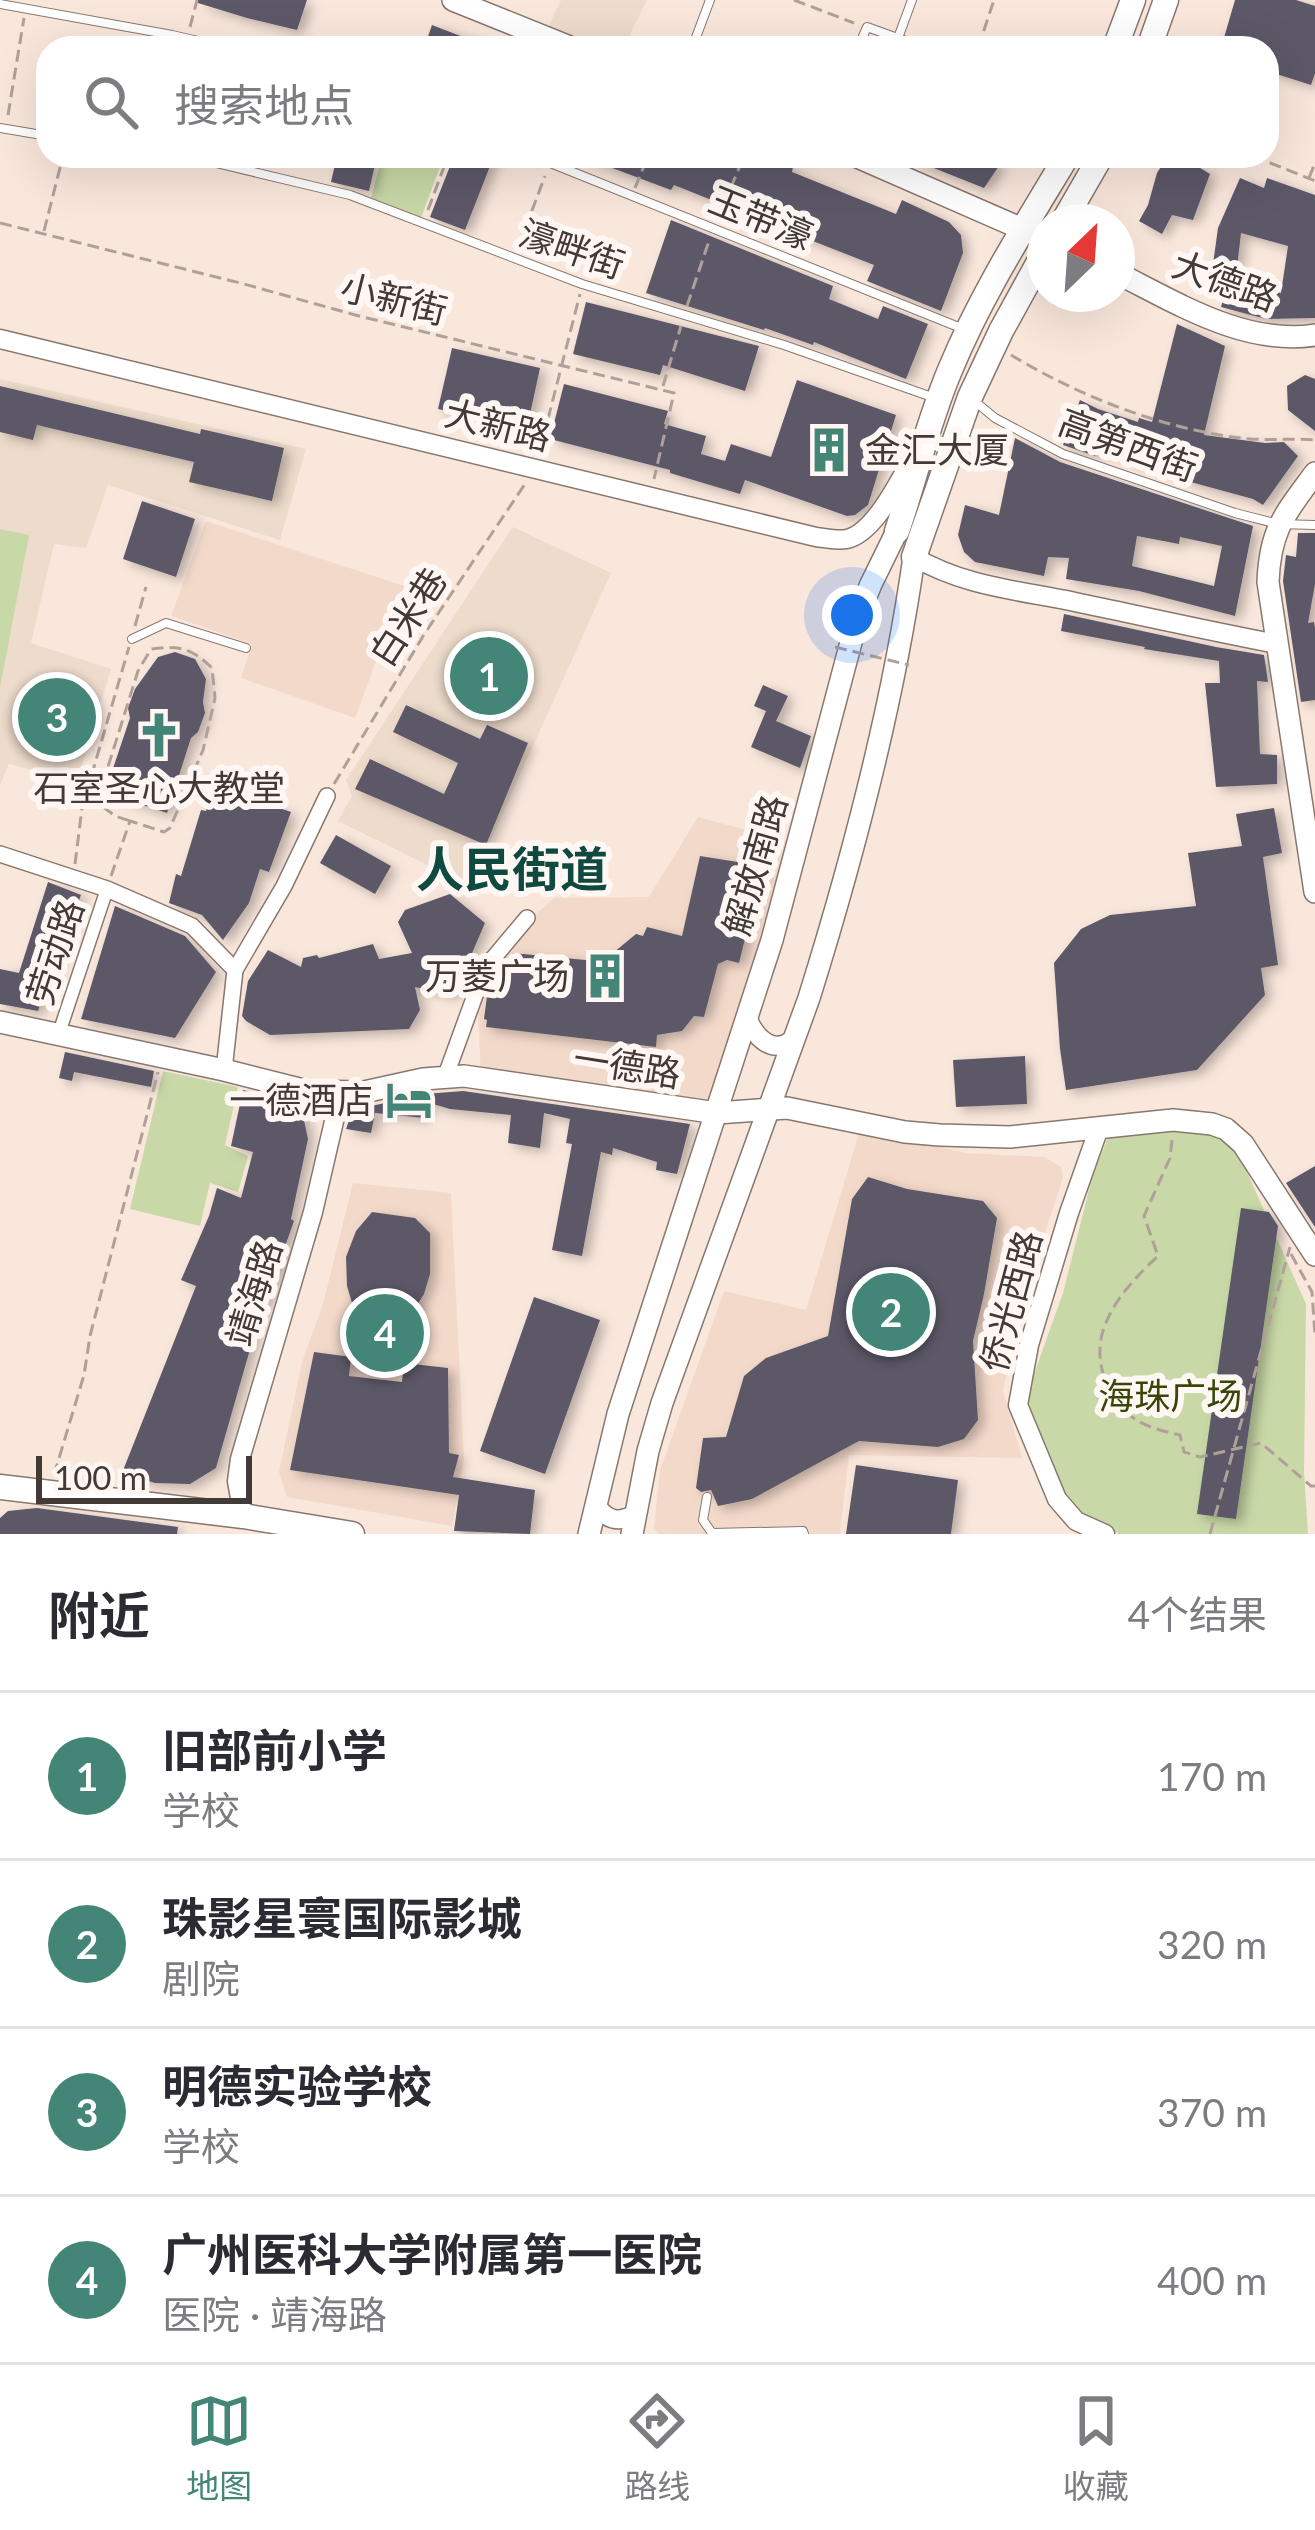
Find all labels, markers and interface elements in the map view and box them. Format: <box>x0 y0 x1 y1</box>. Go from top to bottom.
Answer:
search box <box>36 36 1279 168</box>
icon: search <box>78 69 144 135</box>
text: 搜索地点 <box>174 78 354 132</box>
street label: 玉带濠 <box>703 176 820 258</box>
north arrow <box>1027 204 1135 312</box>
street label: 濠畔街 <box>514 210 631 286</box>
street label: 大德路 <box>1167 241 1284 319</box>
street label: 小新街 <box>337 264 452 332</box>
street label: 大新路 <box>441 390 556 458</box>
street label: 高第西街 <box>1053 399 1204 489</box>
building icon: 金汇大厦 <box>804 425 854 475</box>
place label: 金汇大厦 <box>865 427 1009 471</box>
street label: 白米巷 <box>359 559 455 674</box>
your location <box>822 585 882 645</box>
pin: 1 <box>450 631 528 721</box>
pin: 3 <box>18 672 96 762</box>
church icon: 石室圣心大教堂 <box>134 710 184 760</box>
place label: 石室圣心大教堂 <box>33 765 285 809</box>
street label: 解放南路 <box>713 789 795 940</box>
district label: 人民街道 <box>416 840 608 897</box>
street label: 劳动路 <box>16 894 92 1010</box>
building icon: 万菱广场 <box>580 951 630 1001</box>
place label: 万菱广场 <box>425 953 569 997</box>
street label: 一德路 <box>570 1035 684 1095</box>
hotel icon: 一德酒店 <box>384 1075 434 1125</box>
place label: 一德酒店 <box>229 1077 373 1121</box>
street label: 侨光西路 <box>970 1225 1050 1376</box>
street label: 靖海路 <box>216 1235 290 1351</box>
pin: 2 <box>852 1267 930 1357</box>
pin: 4 <box>346 1288 424 1378</box>
park label: 海珠广场 <box>1098 1373 1242 1417</box>
scale bar <box>36 1450 252 1503</box>
text: 100 m <box>54 1457 147 1497</box>
text: 附近 <box>48 1584 150 1645</box>
text: 4个结果 <box>1127 1591 1267 1637</box>
text: 旧部前小学 <box>162 1723 387 1777</box>
text: 1 <box>76 1753 98 1799</box>
text: 170 m <box>1157 1753 1267 1799</box>
text: 学校 <box>162 1787 240 1833</box>
text: 珠影星寰国际影城 <box>162 1891 522 1945</box>
text: 2 <box>76 1921 98 1967</box>
text: 320 m <box>1157 1921 1267 1967</box>
text: 剧院 <box>162 1955 240 2001</box>
text: 明德实验学校 <box>162 2059 432 2113</box>
text: 3 <box>76 2089 98 2135</box>
text: 370 m <box>1157 2089 1267 2135</box>
text: 学校 <box>162 2123 240 2169</box>
text: 广州医科大学附属第一医院 <box>162 2227 702 2281</box>
text: 4 <box>76 2257 98 2303</box>
text: 400 m <box>1157 2257 1267 2303</box>
text: 医院 · 靖海路 <box>162 2291 387 2337</box>
tab: 地图 <box>186 2388 252 2508</box>
tab: 路线 <box>624 2388 690 2508</box>
tab: 收藏 <box>1063 2388 1129 2508</box>

